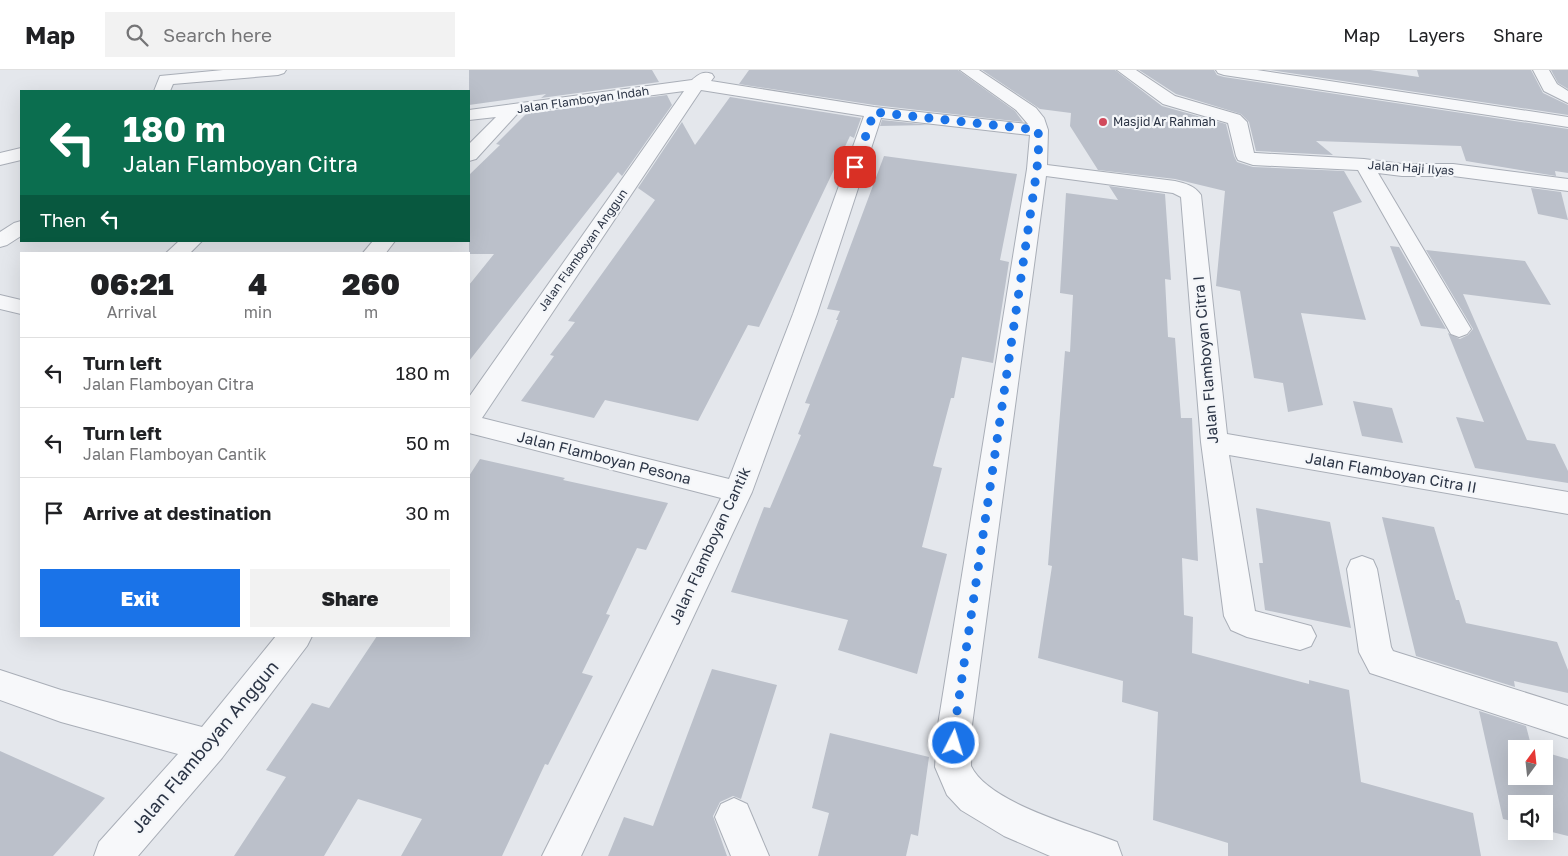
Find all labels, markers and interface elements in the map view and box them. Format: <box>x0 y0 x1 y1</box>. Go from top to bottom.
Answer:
search box <box>105 12 455 57</box>
text: Map <box>25 20 75 49</box>
icon: search <box>123 21 151 49</box>
text: Search here <box>163 23 272 46</box>
text: Map <box>1343 24 1380 46</box>
text: Layers <box>1408 24 1465 46</box>
text: Share <box>1493 24 1543 46</box>
street label: Jalan Flamboyan Indah <box>516 83 650 116</box>
text: 180 m <box>123 108 226 150</box>
icon: left <box>40 110 105 175</box>
place label: Masjid Ar Rahmah <box>1113 114 1216 129</box>
marker: Masjid Ar Rahmah <box>1097 116 1109 128</box>
pin <box>834 146 876 188</box>
text: Jalan Flamboyan Citra <box>123 150 358 177</box>
icon: arrive <box>841 153 869 181</box>
street label: Jalan Haji Ilyas <box>1367 157 1455 178</box>
street label: Jalan Flamboyan Anggun <box>535 186 630 314</box>
icon: left <box>96 205 124 233</box>
text: Then <box>40 208 86 231</box>
text: 06:21 <box>90 266 174 302</box>
text: 4 <box>248 266 267 302</box>
text: 260 <box>342 266 400 302</box>
street label: Jalan Flamboyan Citra I <box>1189 275 1221 445</box>
text: Arrival <box>107 302 157 322</box>
text: min <box>244 302 272 322</box>
text: m <box>364 302 378 322</box>
text: Turn left <box>83 351 162 374</box>
icon: left <box>40 359 68 387</box>
text: 180 m <box>396 361 450 384</box>
text: Jalan Flamboyan Citra <box>83 374 254 394</box>
text: Turn left <box>83 421 162 444</box>
street label: Jalan Flamboyan Pesona <box>515 427 693 487</box>
icon: left <box>40 429 68 457</box>
text: 50 m <box>406 431 450 454</box>
text: Jalan Flamboyan Cantik <box>83 444 267 464</box>
street label: Jalan Flamboyan Citra II <box>1304 448 1478 496</box>
street label: Jalan Flamboyan Cantik <box>665 463 754 627</box>
icon: arrive <box>40 499 68 527</box>
text: Arrive at destination <box>83 501 271 524</box>
text: 30 m <box>406 501 450 524</box>
button: Exit <box>40 569 240 627</box>
button: Share <box>250 569 450 627</box>
street label: Jalan Flamboyan Anggun <box>126 656 283 837</box>
position arrow <box>927 716 979 768</box>
north arrow <box>1508 740 1552 785</box>
map controls <box>1508 740 1553 840</box>
button: sound <box>1508 795 1553 840</box>

